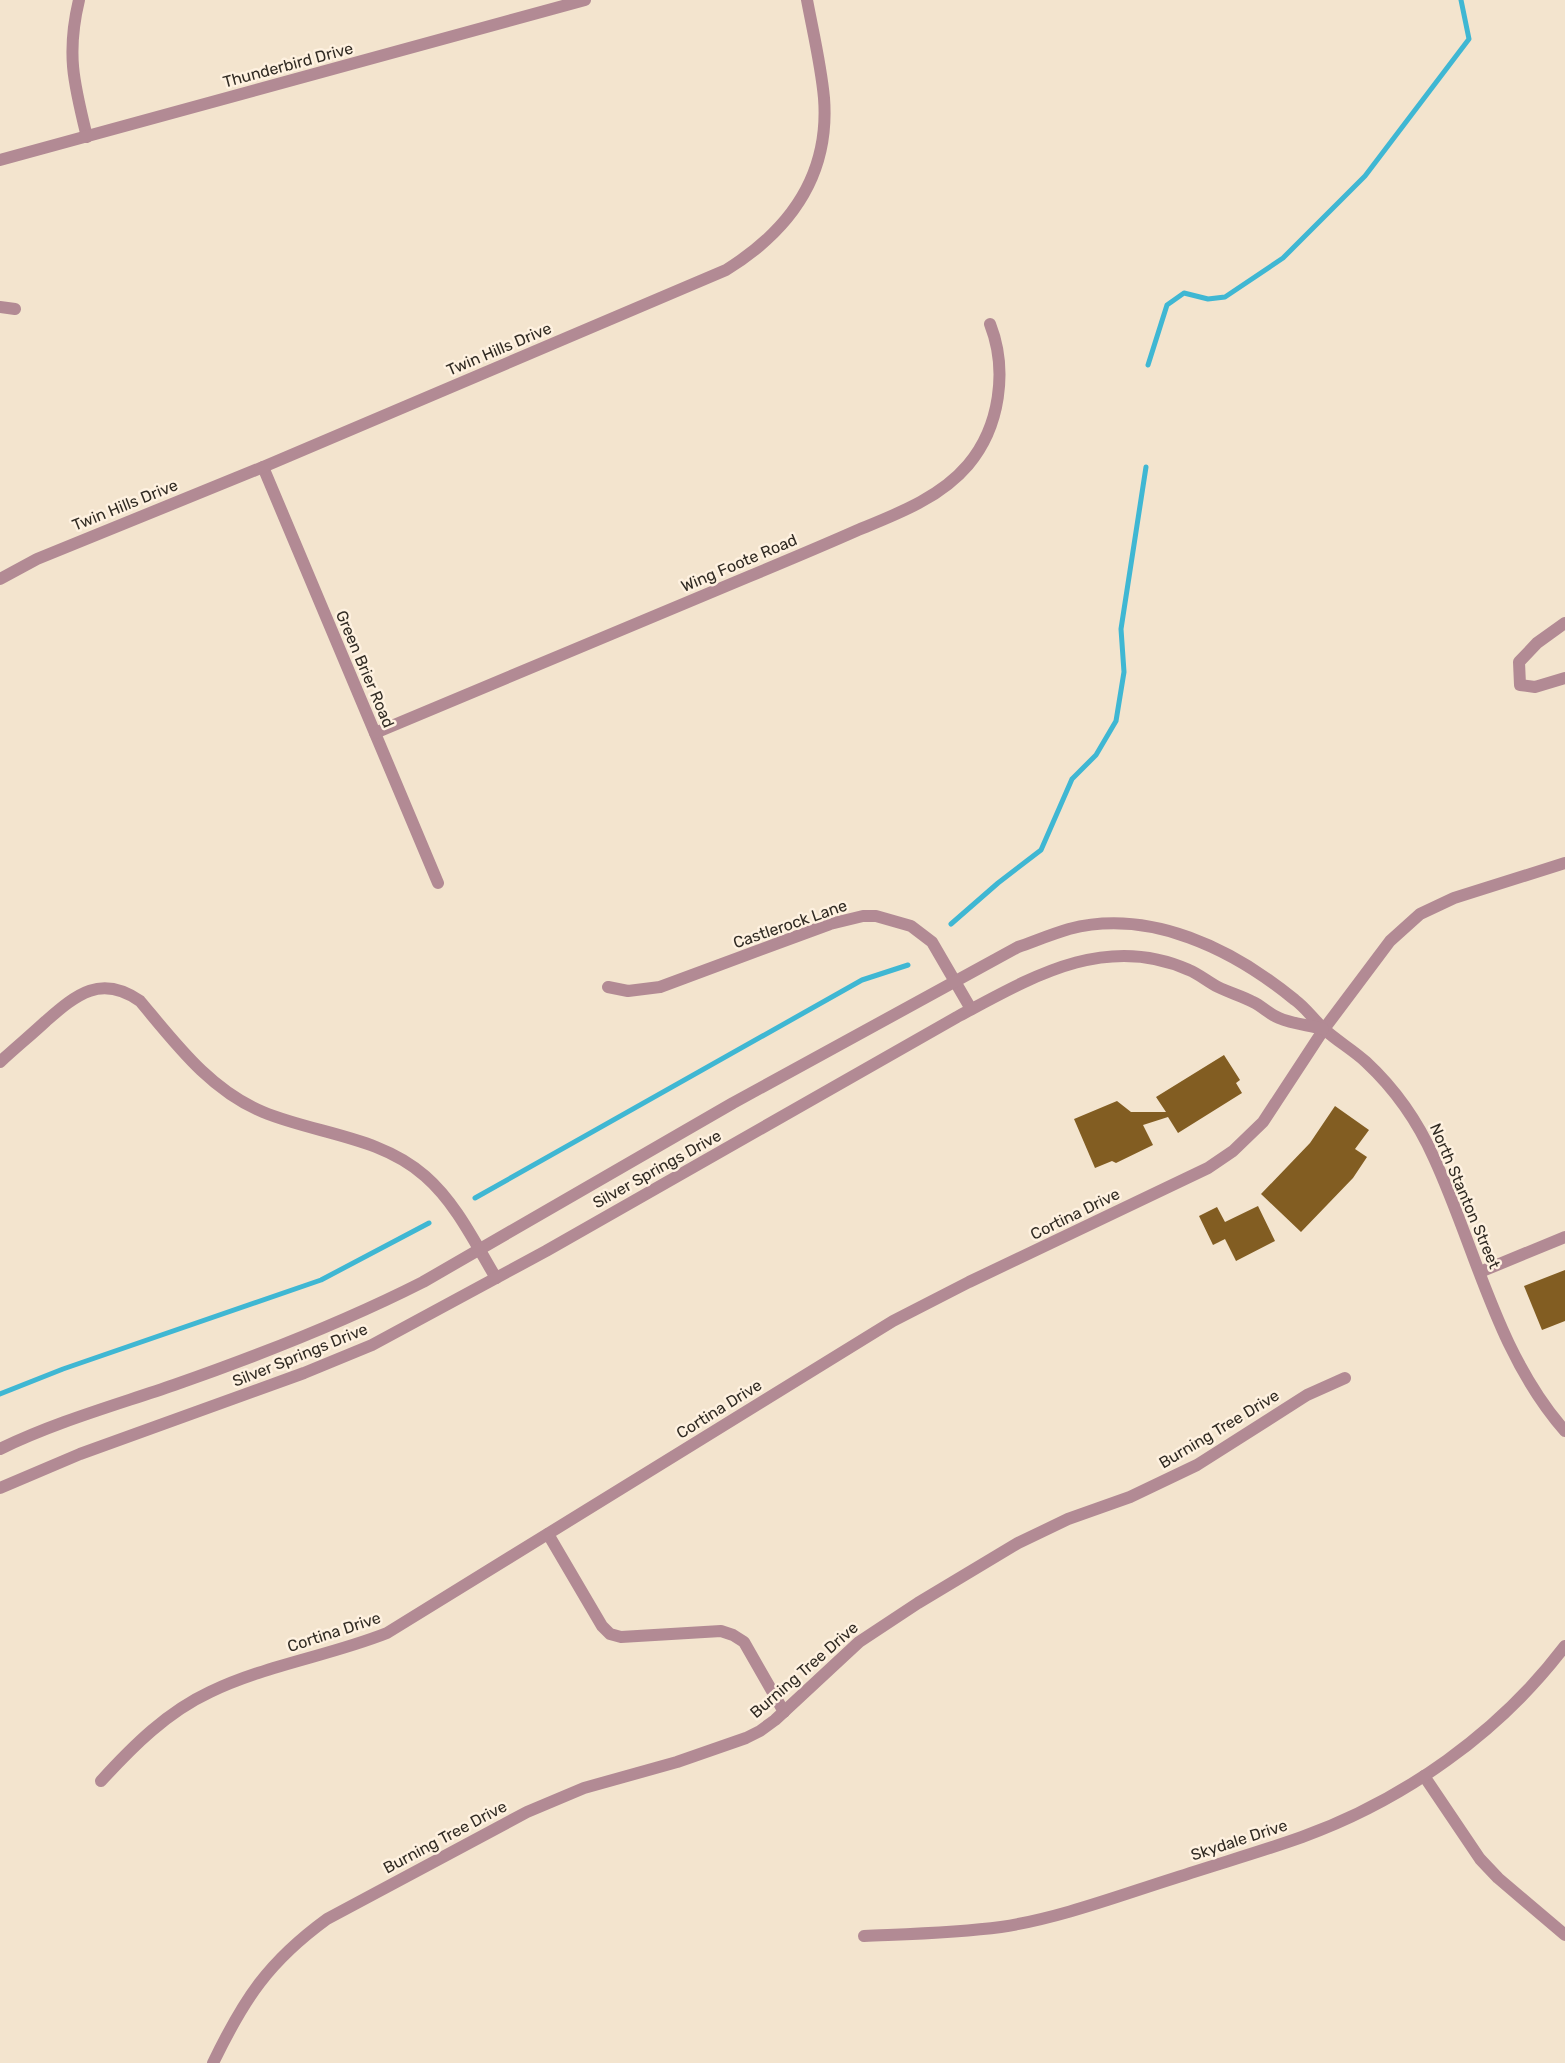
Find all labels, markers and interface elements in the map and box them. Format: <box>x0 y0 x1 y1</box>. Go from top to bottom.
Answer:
street label: Thunderbird Drive <box>221 38 355 91</box>
street label: Twin Hills Drive <box>444 318 554 380</box>
street label: Twin Hills Drive <box>69 475 181 535</box>
street label: Wing Foote Road <box>678 530 800 596</box>
street label: Green Brier Road <box>332 608 398 730</box>
street label: Castlerock Lane <box>731 896 849 952</box>
street label: North Stanton Street <box>1426 1120 1504 1272</box>
street label: Silver Springs Drive <box>589 1126 725 1212</box>
street label: Cortina Drive <box>1027 1184 1123 1244</box>
street label: Silver Springs Drive <box>230 1319 370 1391</box>
street label: Cortina Drive <box>673 1375 765 1443</box>
street label: Burning Tree Drive <box>1155 1386 1283 1472</box>
street label: Cortina Drive <box>285 1608 383 1656</box>
street label: Burning Tree Drive <box>746 1618 862 1722</box>
street label: Burning Tree Drive <box>380 1796 510 1878</box>
street label: Skydale Drive <box>1188 1815 1290 1865</box>

